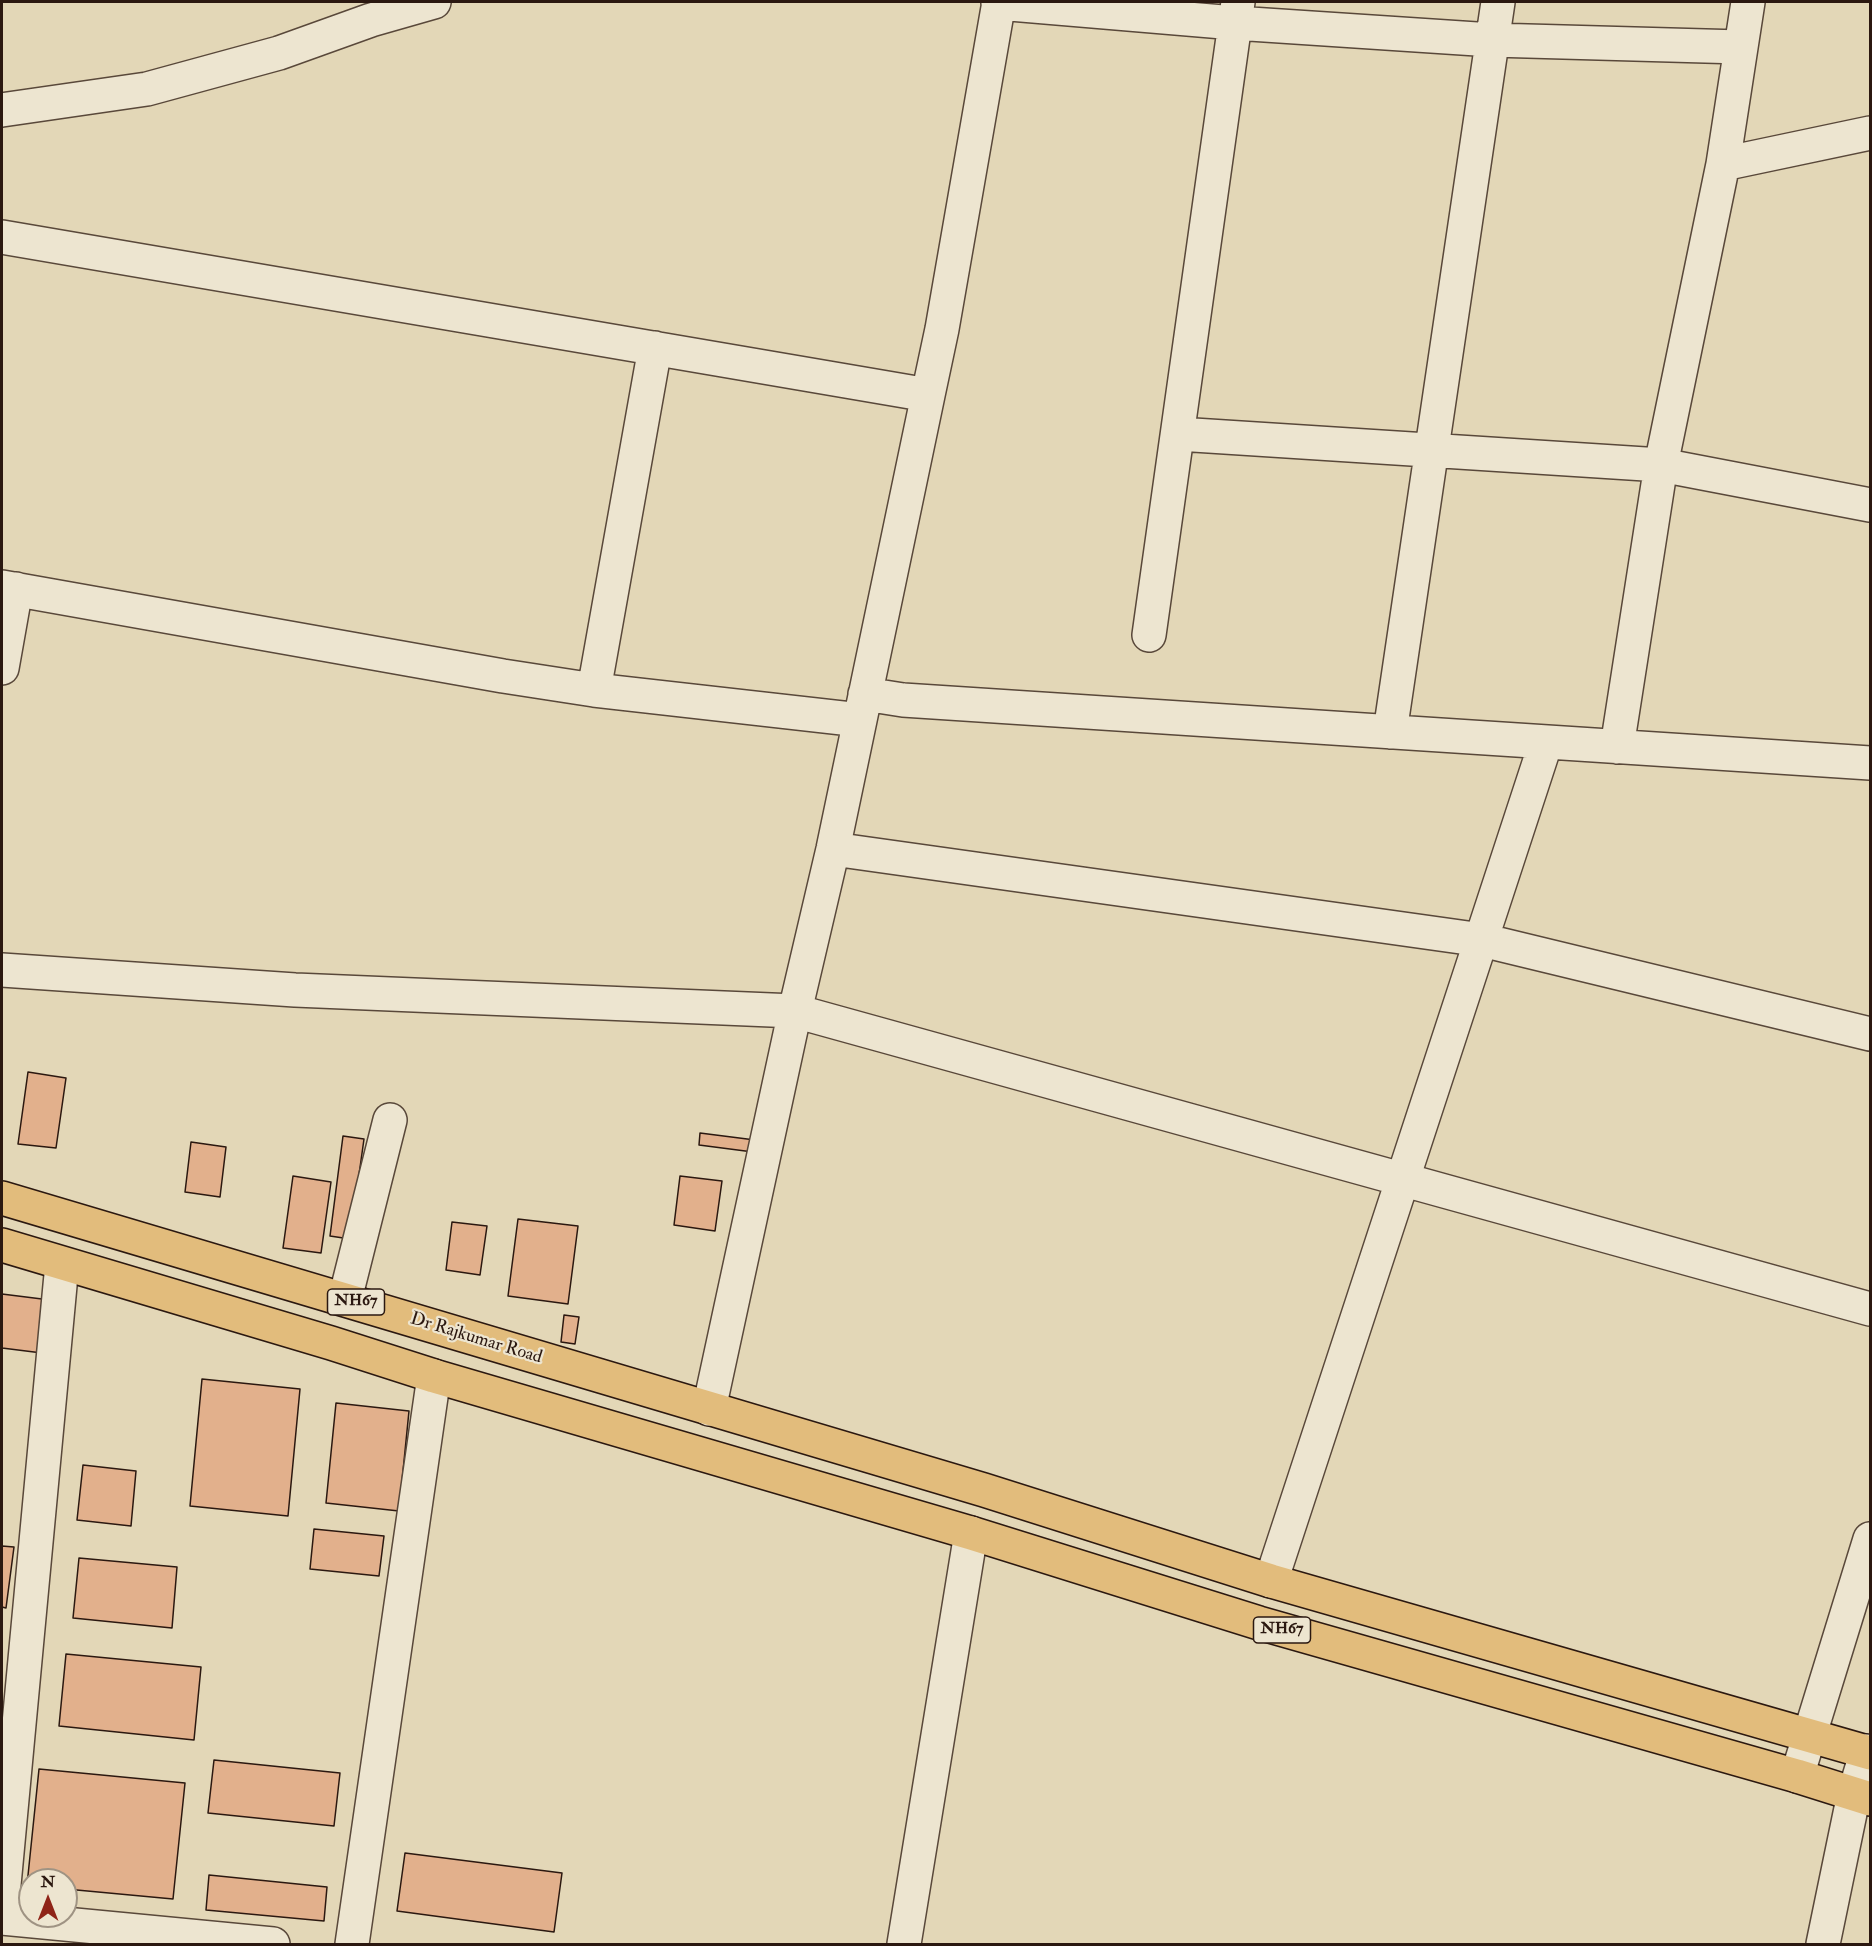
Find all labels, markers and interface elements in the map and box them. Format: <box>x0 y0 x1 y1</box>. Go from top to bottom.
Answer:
road number: NH67 <box>328 1289 385 1315</box>
street label: Dr Rajkumar Road <box>407 1309 545 1369</box>
road number: NH67 <box>1254 1617 1310 1643</box>
north arrow <box>18 1868 78 1928</box>
text: N <box>41 1872 55 1892</box>

